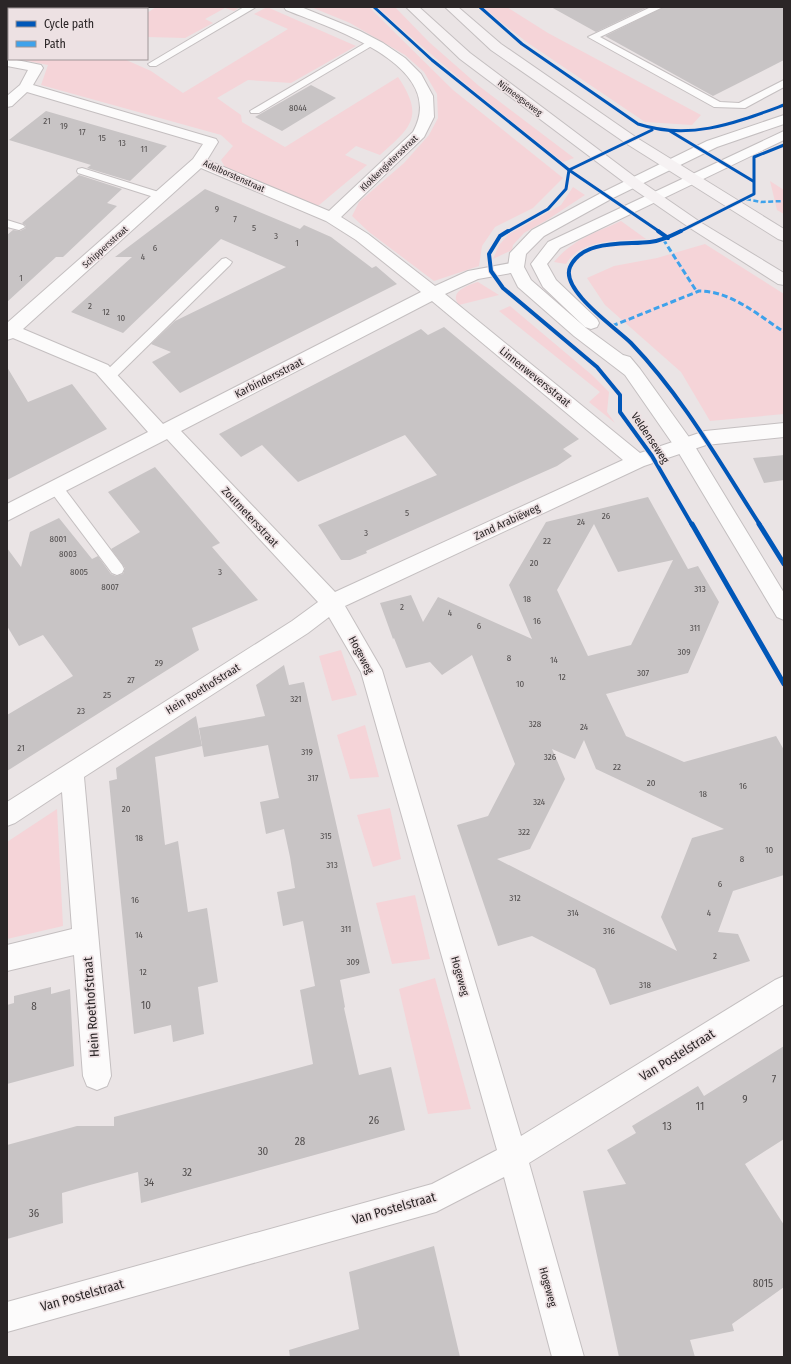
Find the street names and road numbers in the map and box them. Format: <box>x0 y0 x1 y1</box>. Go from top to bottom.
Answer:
street label: Nijmeegseweg <box>496 78 545 118</box>
street label: Klokkengietersstraat <box>358 133 420 193</box>
street label: Adelborstenstraat <box>202 158 266 194</box>
street label: Schippersstraat <box>80 224 130 270</box>
street label: Linnenweversstraat <box>497 344 573 410</box>
street label: Karbindersstraat <box>233 355 306 401</box>
street label: Veldenseweg <box>628 410 672 467</box>
street label: Zoutmetersstraat <box>219 484 281 550</box>
street label: Zand Arabiëweg <box>472 501 543 543</box>
street label: Hogeweg <box>346 634 377 677</box>
street label: Hein Roethofstraat <box>164 661 243 717</box>
street label: Hogeweg <box>448 955 472 998</box>
street label: Hein Roethofstraat <box>80 956 102 1058</box>
street label: Van Postelstraat <box>637 1025 718 1084</box>
street label: Van Postelstraat <box>351 1189 438 1227</box>
street label: Hogeweg <box>536 1266 560 1309</box>
street label: Van Postelstraat <box>39 1276 126 1314</box>

